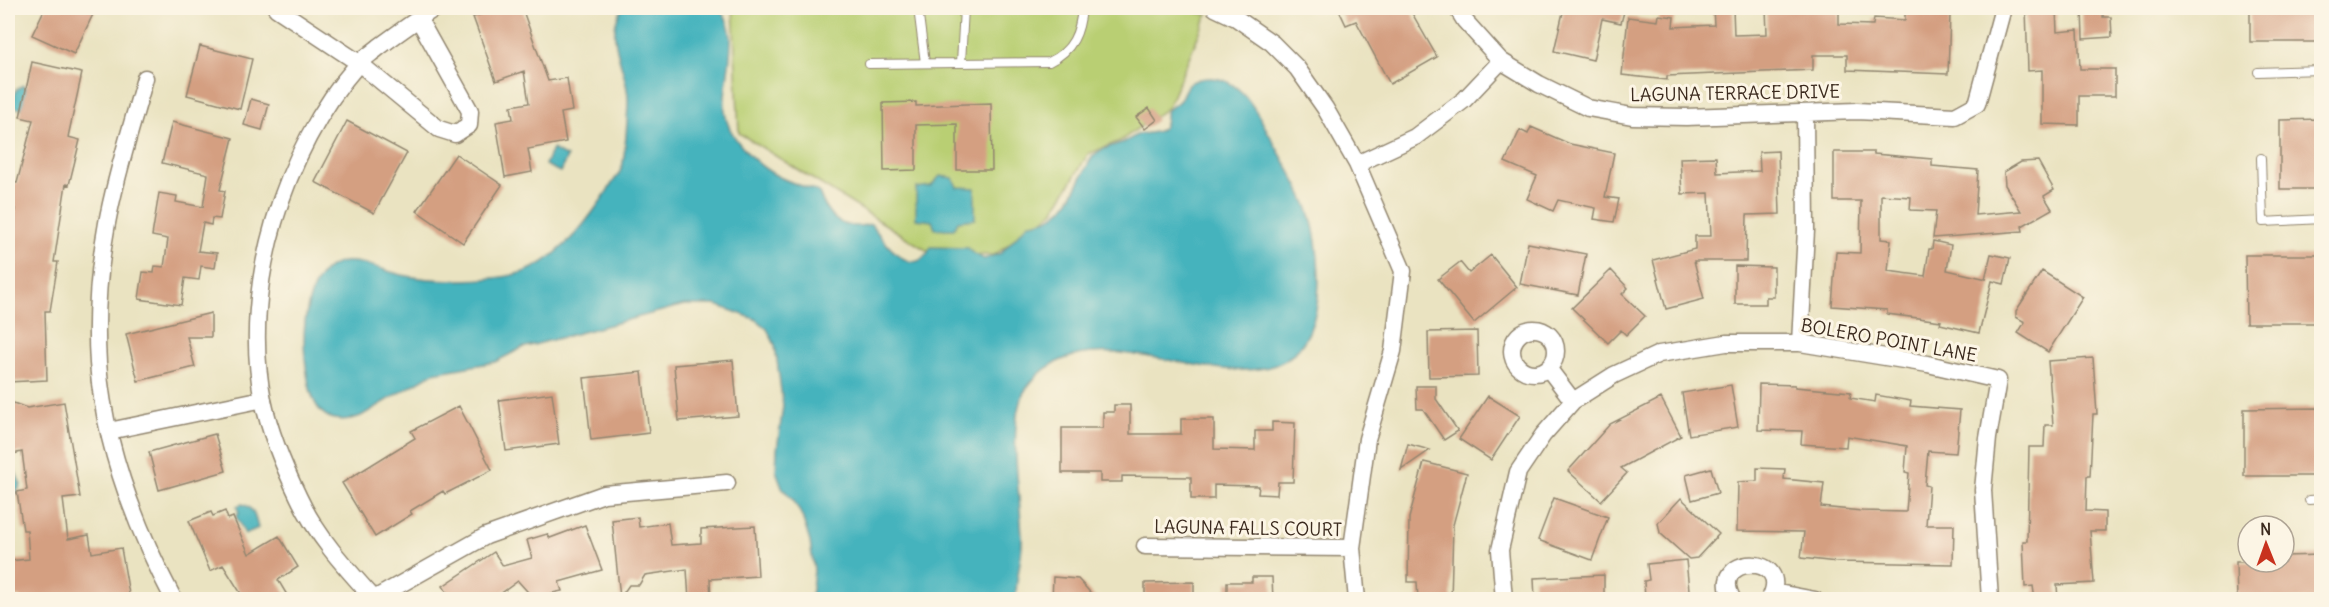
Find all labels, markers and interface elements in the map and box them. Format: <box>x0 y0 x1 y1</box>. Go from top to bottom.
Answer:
street label: LAGUNA TERRACE DRIVE <box>1630 80 1840 106</box>
street label: BOLERO POINT LANE <box>1799 313 1979 367</box>
north arrow <box>2236 514 2296 574</box>
street label: LAGUNA FALLS COURT <box>1154 515 1342 541</box>
text: N <box>2260 519 2271 539</box>

